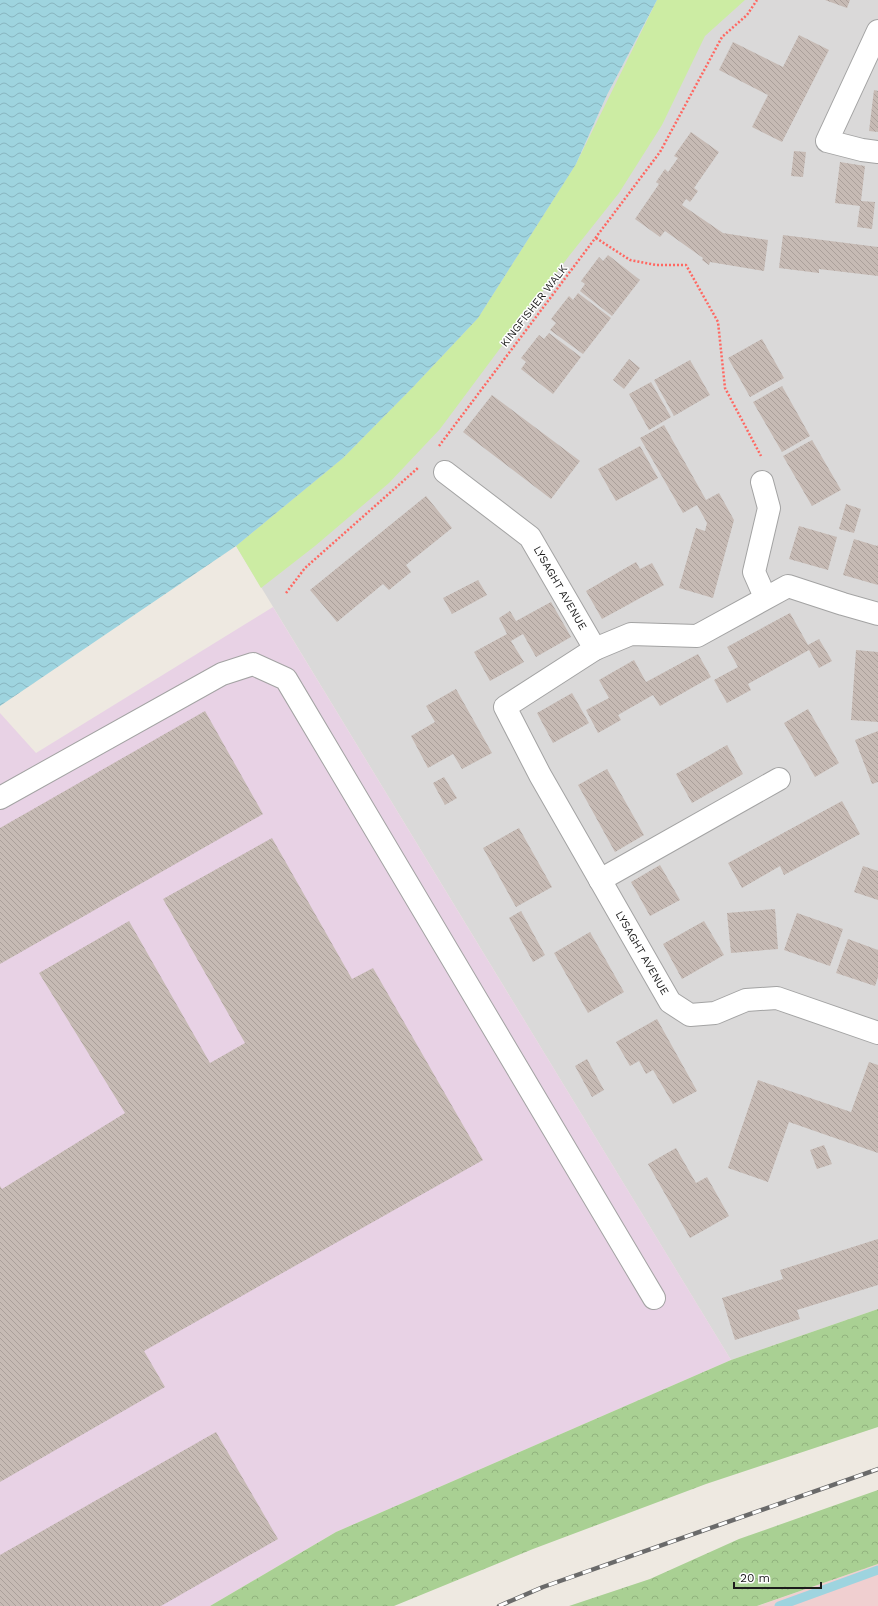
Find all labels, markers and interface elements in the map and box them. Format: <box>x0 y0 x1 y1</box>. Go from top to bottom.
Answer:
street label: KINGFISHER WALK <box>498 262 570 350</box>
street label: LYSAGHT AVENUE <box>531 544 589 632</box>
street label: LYSAGHT AVENUE <box>613 909 671 997</box>
scale bar <box>734 1564 821 1590</box>
text: 20 m <box>740 1571 770 1585</box>

